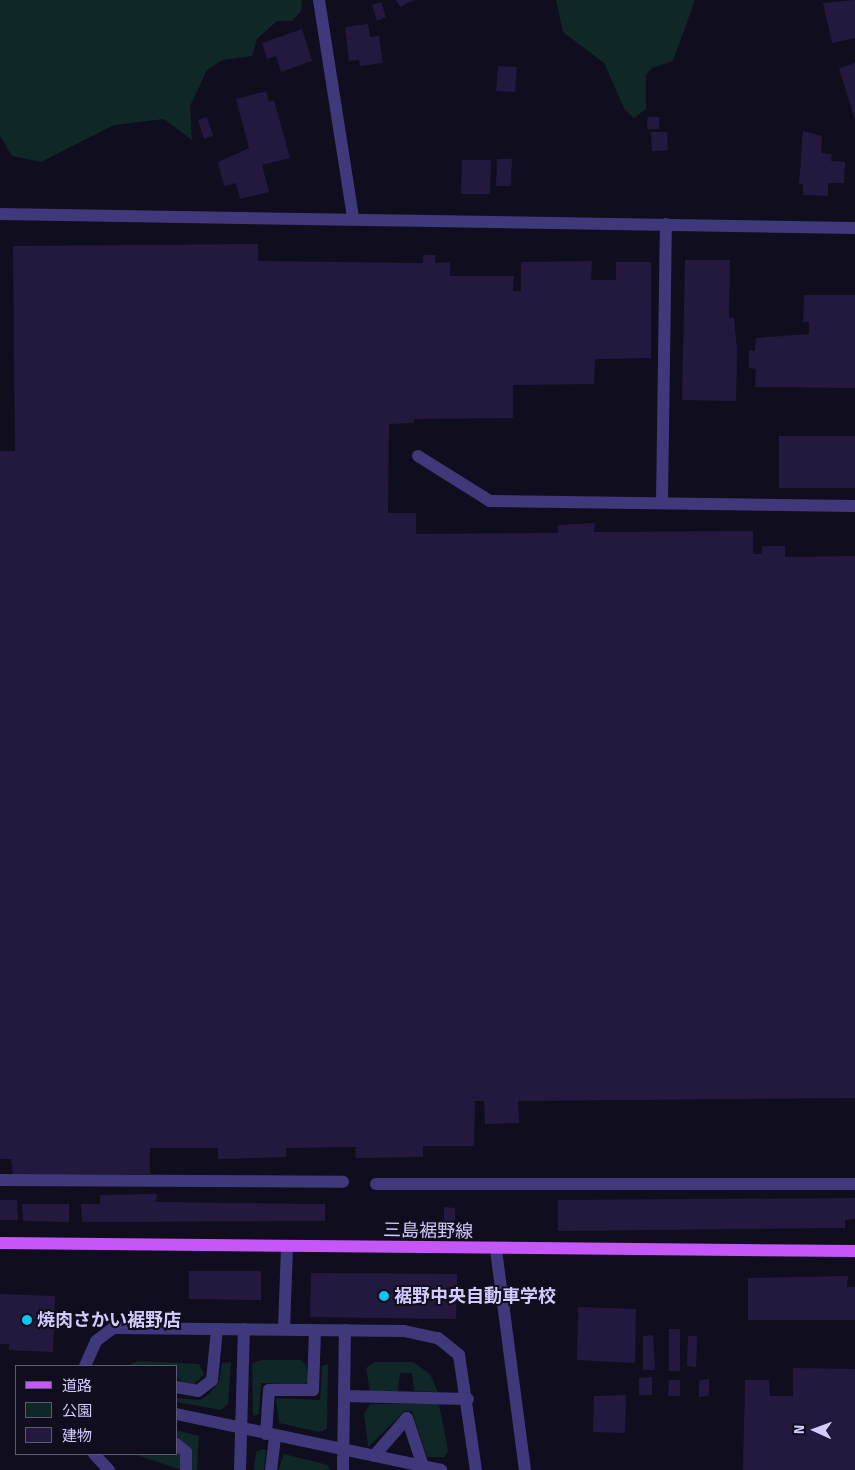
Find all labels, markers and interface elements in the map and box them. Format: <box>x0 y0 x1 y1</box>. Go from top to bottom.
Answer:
street label: 三島裾野線 <box>383 1219 473 1243</box>
place label: 裾野中央自動車学校 <box>394 1285 556 1307</box>
marker: 裾野中央自動車学校 <box>378 1290 390 1302</box>
place label: 焼肉さかい裾野店 <box>37 1309 181 1331</box>
marker: 焼肉さかい裾野店 <box>21 1314 33 1326</box>
legend <box>15 1365 178 1455</box>
text: 道路 <box>62 1377 92 1395</box>
text: 公園 <box>62 1402 92 1420</box>
north arrow <box>790 1405 840 1455</box>
text: N <box>791 1425 808 1434</box>
text: 建物 <box>62 1427 92 1445</box>

